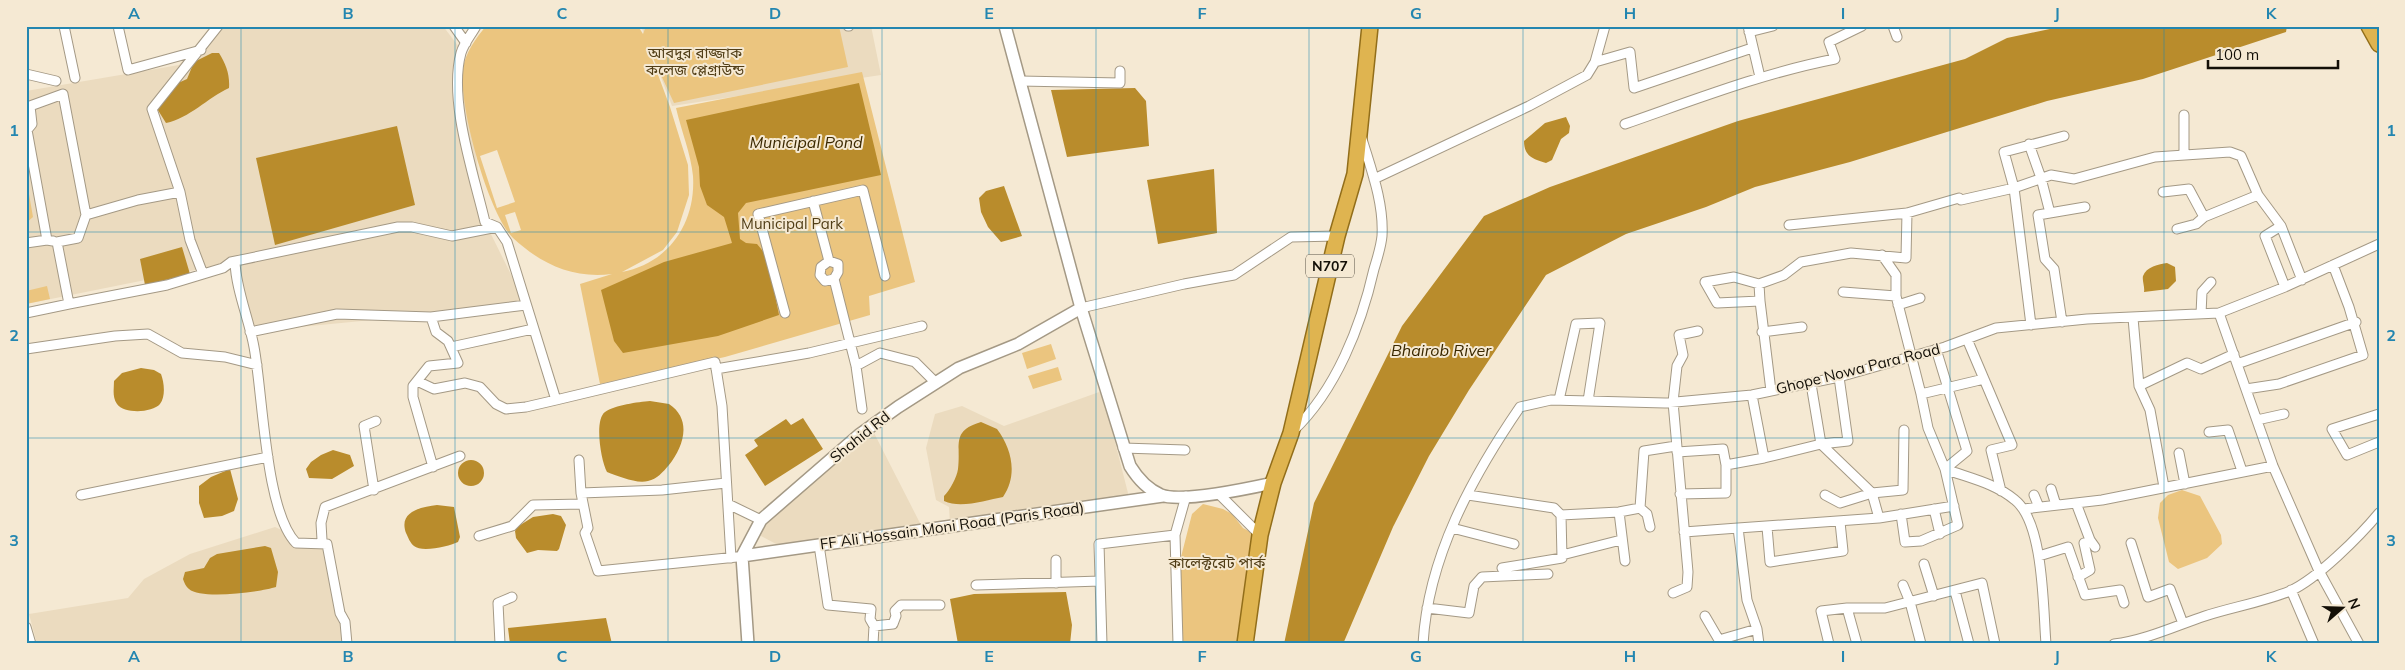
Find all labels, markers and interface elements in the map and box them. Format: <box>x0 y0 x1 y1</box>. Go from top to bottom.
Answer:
text: A <box>128 3 140 23</box>
text: B <box>342 3 354 23</box>
text: C <box>557 3 568 23</box>
text: D <box>769 3 781 23</box>
text: E <box>984 3 994 23</box>
text: F <box>1197 3 1207 23</box>
text: G <box>1410 3 1422 23</box>
text: H <box>1624 3 1636 23</box>
text: I <box>1841 3 1845 23</box>
text: J <box>2054 3 2060 23</box>
text: K <box>2266 3 2278 23</box>
scale bar <box>2208 38 2338 70</box>
park label: আবদুর রাজ্জাক কলেজ প্লেগ্রাউন্ড <box>645 43 745 79</box>
text: 100 m <box>2215 45 2259 64</box>
text: 1 <box>9 120 19 140</box>
text: 1 <box>2386 120 2396 140</box>
water label: Municipal Pond <box>749 132 863 152</box>
park label: Municipal Park <box>741 214 843 233</box>
road number: N707 <box>1306 255 1354 278</box>
text: 2 <box>9 325 19 345</box>
text: 2 <box>2386 325 2396 345</box>
street label: Ghope Nowa Para Road <box>1774 339 1942 398</box>
water label: Bhairob River <box>1391 340 1492 360</box>
street label: Shahid Rd <box>826 407 893 467</box>
street label: FF Ali Hossain Moni Road (Paris Road) <box>819 498 1085 553</box>
text: 3 <box>9 530 19 550</box>
text: 3 <box>2386 530 2396 550</box>
park label: কালেক্টরেট পার্ক <box>1168 553 1266 572</box>
north arrow <box>2318 582 2368 632</box>
text: N <box>2344 596 2364 612</box>
text: A <box>128 646 140 666</box>
text: B <box>342 646 354 666</box>
text: C <box>557 646 568 666</box>
text: D <box>769 646 781 666</box>
text: E <box>984 646 994 666</box>
text: F <box>1197 646 1207 666</box>
text: G <box>1410 646 1422 666</box>
text: H <box>1624 646 1636 666</box>
text: I <box>1841 646 1845 666</box>
text: J <box>2054 646 2060 666</box>
text: K <box>2266 646 2278 666</box>

